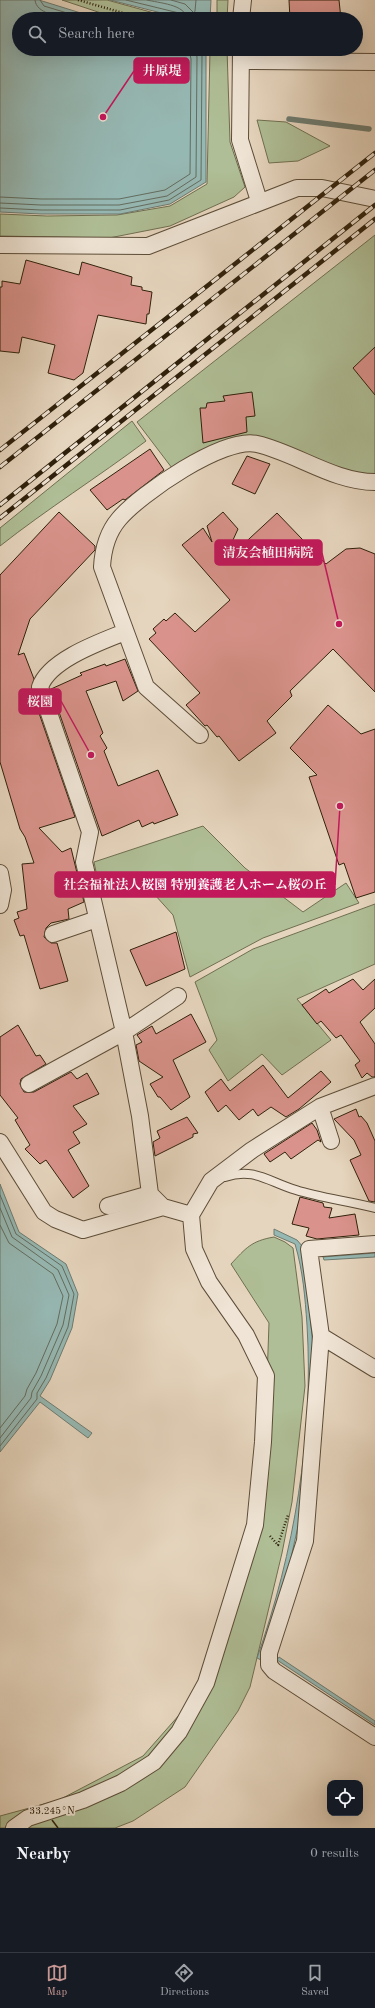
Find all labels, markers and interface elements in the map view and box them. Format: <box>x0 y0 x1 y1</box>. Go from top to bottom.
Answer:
search box <box>12 12 363 56</box>
icon: search <box>26 23 48 45</box>
text: Search here <box>58 27 135 42</box>
callout: 井原堤 <box>134 58 189 83</box>
text: 井原堤 <box>142 63 182 78</box>
callout: 清友会植田病院 <box>215 540 322 565</box>
text: 清友会植田病院 <box>222 545 314 560</box>
callout: 桜園 <box>19 689 61 714</box>
text: 桜園 <box>27 694 53 709</box>
callout: 社会福祉法人桜園 特別養護老人ホーム桜の丘 <box>55 872 335 897</box>
text: 社会福祉法人桜園 特別養護老人ホーム桜の丘 <box>63 877 327 892</box>
map controls <box>327 1780 363 1816</box>
button: locate <box>327 1780 363 1816</box>
text: 33.245°N <box>29 1806 75 1816</box>
text: Nearby <box>16 1846 71 1863</box>
text: 0 results <box>310 1847 359 1860</box>
tab: Map <box>46 1962 68 2000</box>
tab: Directions <box>160 1962 209 2000</box>
tab: Saved <box>301 1962 329 2000</box>

